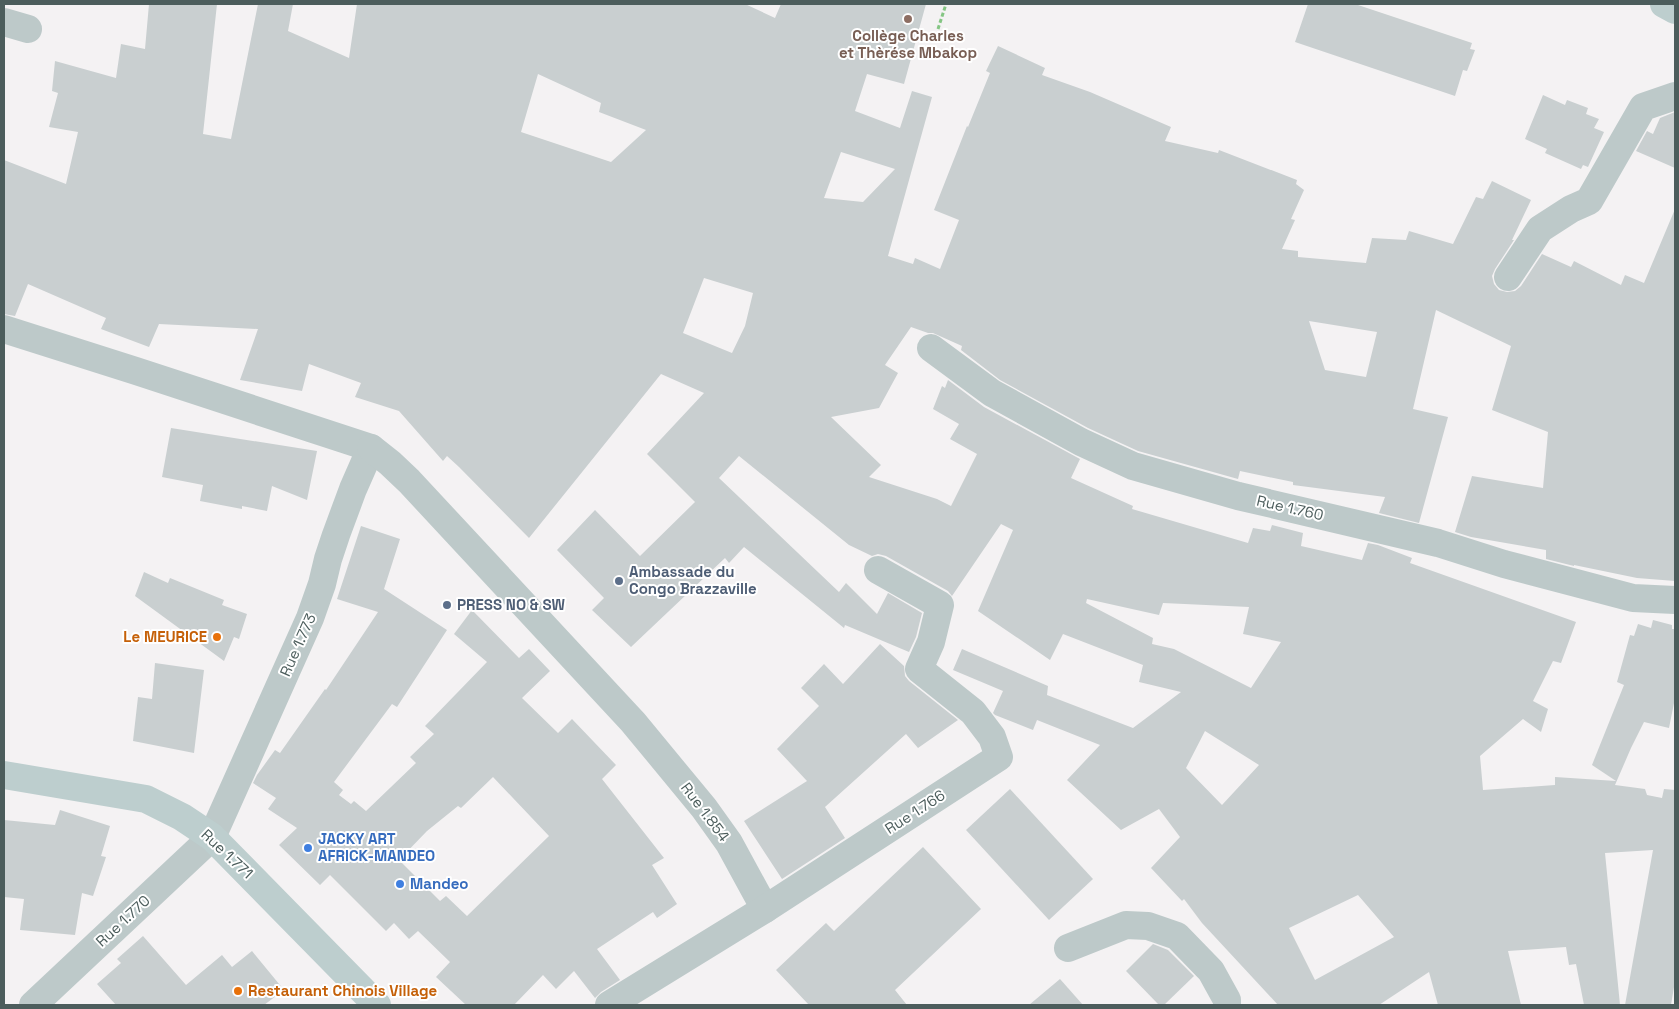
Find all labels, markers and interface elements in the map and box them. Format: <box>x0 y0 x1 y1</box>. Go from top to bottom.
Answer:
marker: Collège Charles et Thèrése Mbakop <box>902 13 914 25</box>
place label: Collège Charles et Thèrése Mbakop <box>839 26 977 62</box>
street label: Rue 1.760 <box>1255 491 1325 524</box>
place label: Ambassade du Congo Brazzaville <box>629 562 757 598</box>
marker: Ambassade du Congo Brazzaville <box>613 575 625 587</box>
place label: PRESS NO & SW <box>457 595 566 614</box>
marker: PRESS NO & SW <box>441 599 453 611</box>
street label: Rue 1.773 <box>275 610 320 679</box>
place label: Le MEURICE <box>123 627 207 646</box>
marker: Le MEURICE <box>211 631 223 643</box>
street label: Rue 1.854 <box>677 778 734 845</box>
street label: Rue 1.766 <box>881 785 948 838</box>
street label: Rue 1.771 <box>197 825 257 882</box>
place label: JACKY ART AFRICK-MANDEO <box>318 829 435 865</box>
marker: JACKY ART AFRICK-MANDEO <box>302 842 314 854</box>
place label: Mandeo <box>410 874 469 893</box>
marker: Mandeo <box>394 878 406 890</box>
street label: Rue 1.770 <box>92 891 154 951</box>
place label: Restaurant Chinois Village <box>248 981 438 1000</box>
marker: Restaurant Chinois Village <box>232 985 244 997</box>

